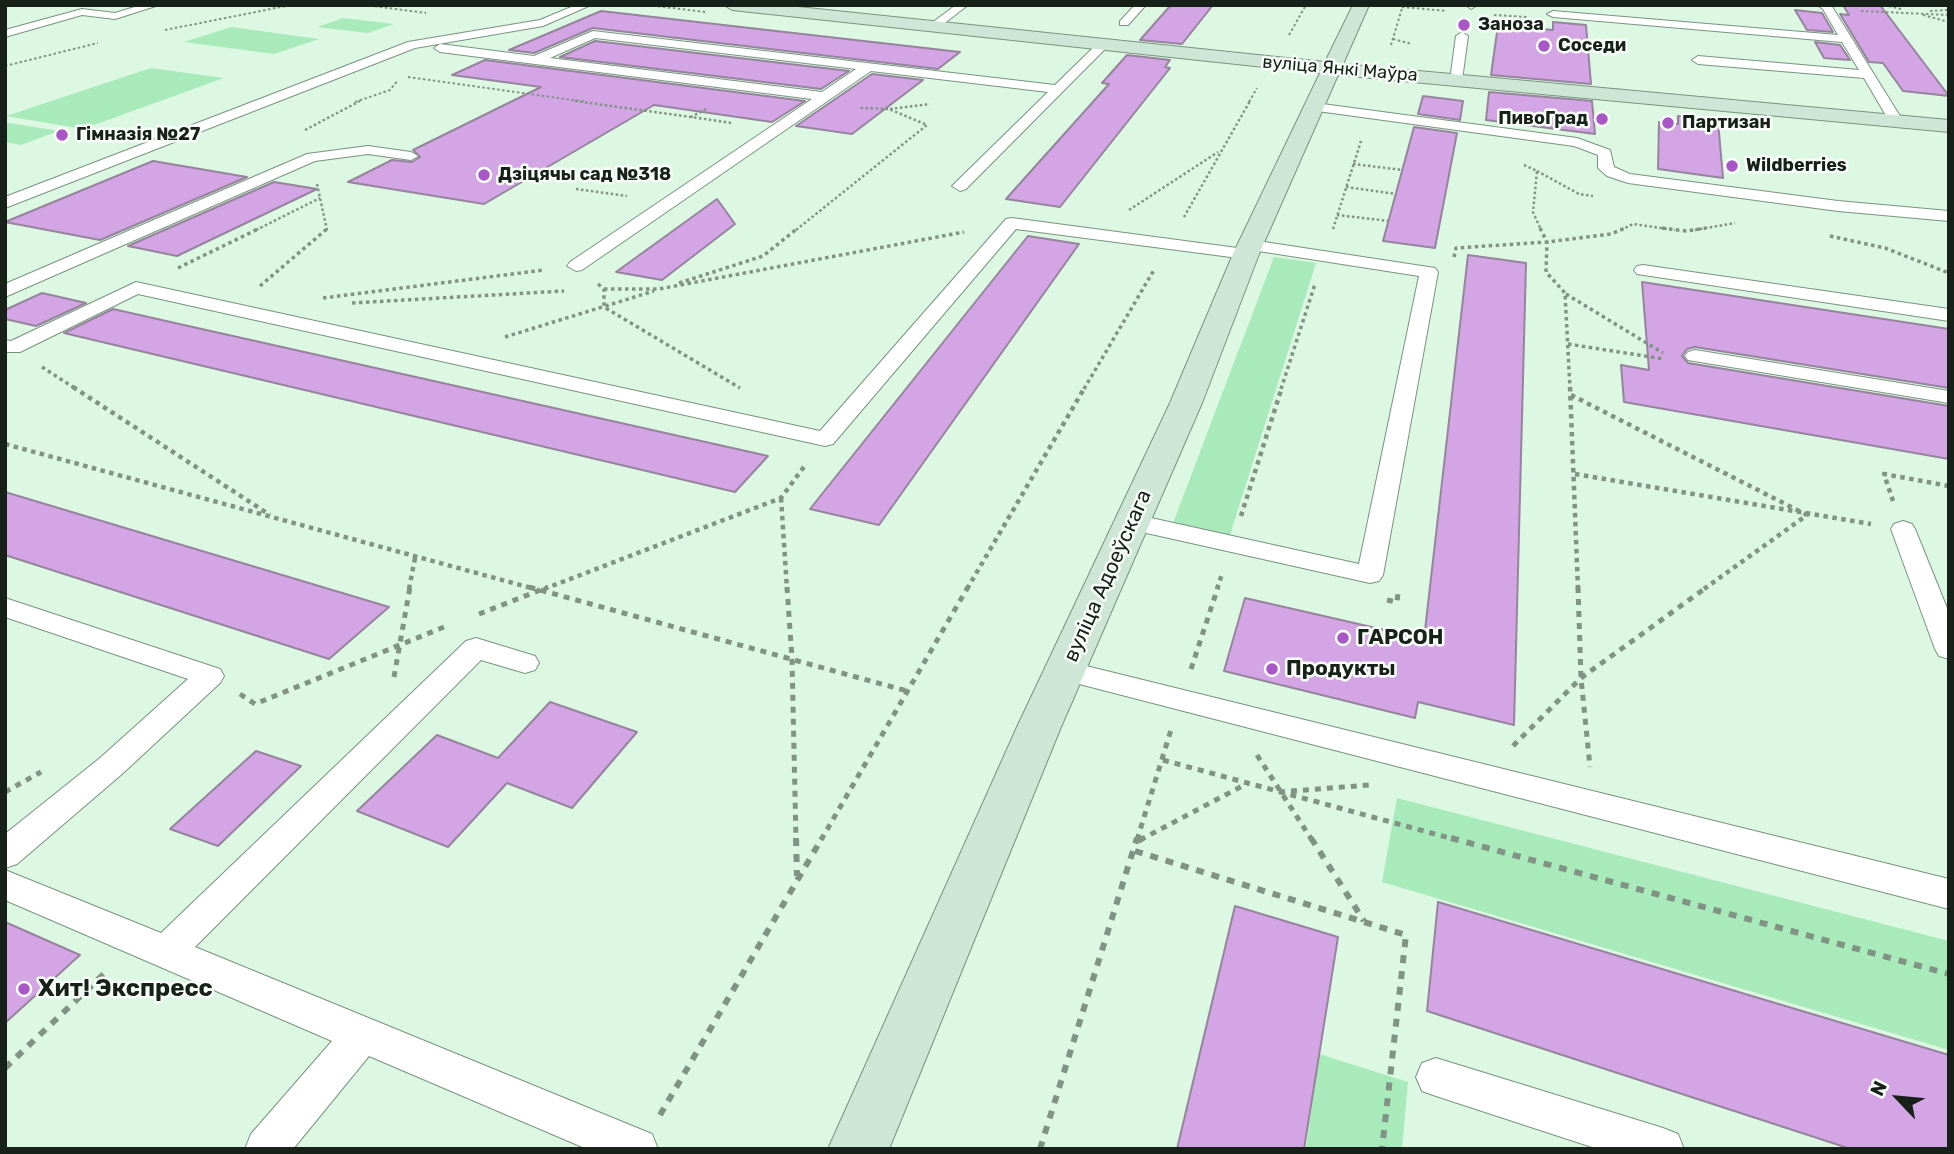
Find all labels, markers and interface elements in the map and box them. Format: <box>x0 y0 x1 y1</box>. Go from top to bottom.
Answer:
place label: Заноза <box>1478 14 1544 36</box>
marker: Заноза <box>1456 17 1472 33</box>
place label: Соседи <box>1558 35 1626 57</box>
marker: Соседи <box>1536 38 1552 54</box>
street label: вуліца Янкі Маўра <box>1262 51 1418 87</box>
place label: ПивоГрад <box>1498 108 1588 130</box>
marker: ПивоГрад <box>1594 111 1610 127</box>
place label: Партизан <box>1682 112 1771 134</box>
marker: Партизан <box>1660 115 1676 131</box>
place label: Гімназія №27 <box>76 124 200 146</box>
marker: Гімназія №27 <box>54 127 70 143</box>
place label: Wildberries <box>1746 155 1847 177</box>
marker: Wildberries <box>1724 158 1740 174</box>
place label: Дзіцячы сад №318 <box>498 164 671 186</box>
marker: Дзіцячы сад №318 <box>476 167 492 183</box>
street label: вуліца Адоеўскага <box>1059 486 1157 666</box>
place label: ГАРСОН <box>1357 625 1443 651</box>
marker: ГАРСОН <box>1335 630 1351 646</box>
place label: Продукты <box>1286 656 1395 682</box>
marker: Продукты <box>1264 661 1280 677</box>
place label: Хит! Экспресс <box>38 975 213 1003</box>
marker: Хит! Экспресс <box>16 981 32 997</box>
north arrow <box>1863 1063 1933 1133</box>
text: N <box>1865 1077 1892 1100</box>

